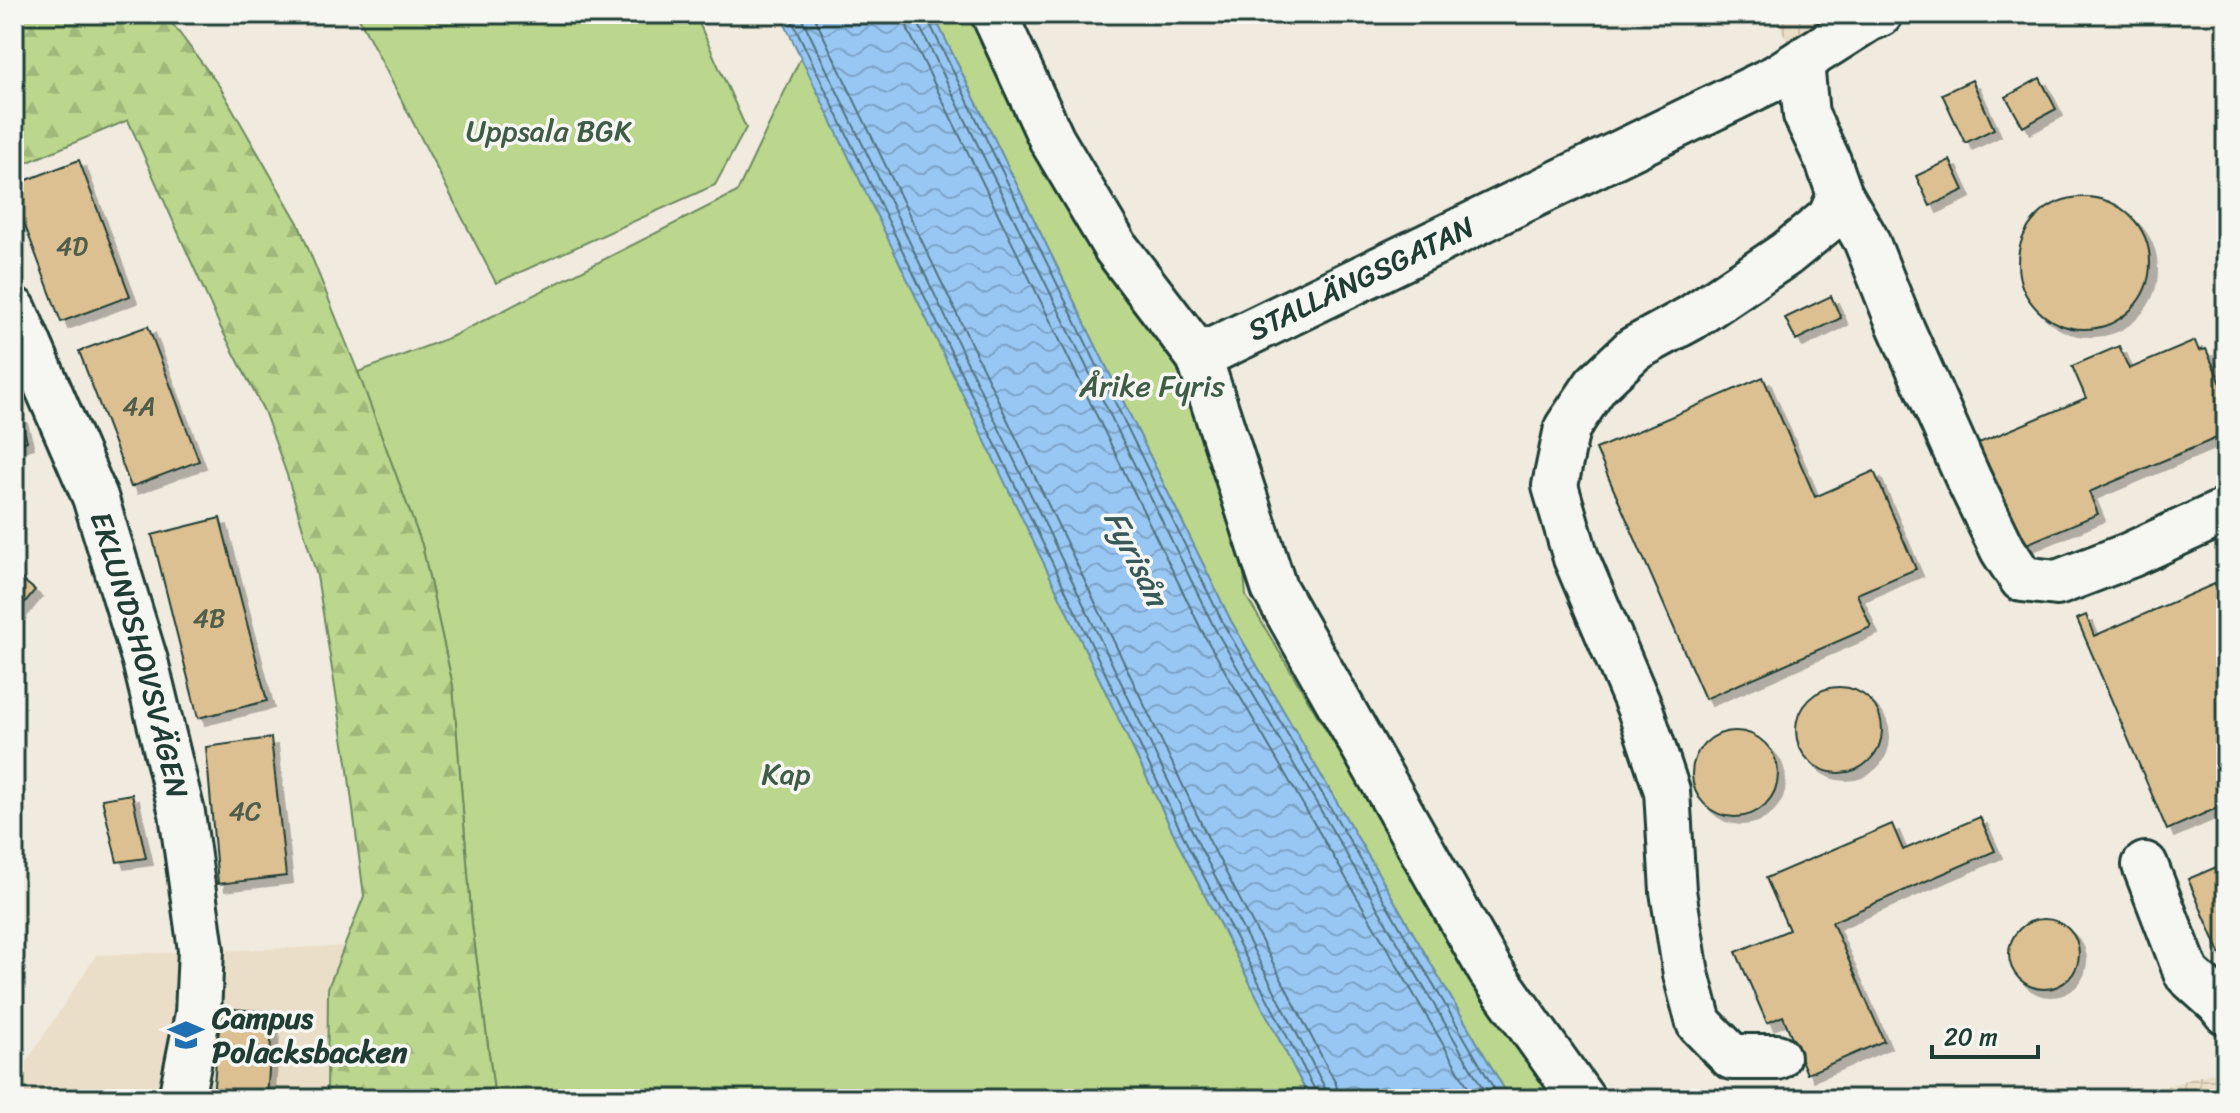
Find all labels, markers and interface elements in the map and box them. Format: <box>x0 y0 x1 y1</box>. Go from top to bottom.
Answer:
park label: Uppsala BGK <box>466 104 632 158</box>
street label: STALLÄNGSGATAN <box>1238 200 1484 357</box>
house number: 4D <box>56 223 88 269</box>
park label: Årike Fyris <box>1078 359 1225 413</box>
house number: 4A <box>122 383 156 429</box>
water label: Fyrisån <box>1087 499 1186 620</box>
street label: EKLUNDSHOVSVÄGEN <box>74 505 205 804</box>
house number: 4B <box>193 595 225 641</box>
park label: Kap <box>761 747 811 801</box>
house number: 4C <box>229 788 261 834</box>
place label: Campus Polacksbacken <box>211 991 408 1079</box>
scale bar <box>1932 1009 2038 1059</box>
school or university icon: Campus Polacksbacken <box>167 1016 205 1054</box>
text: 20 m <box>1944 1016 1998 1058</box>

